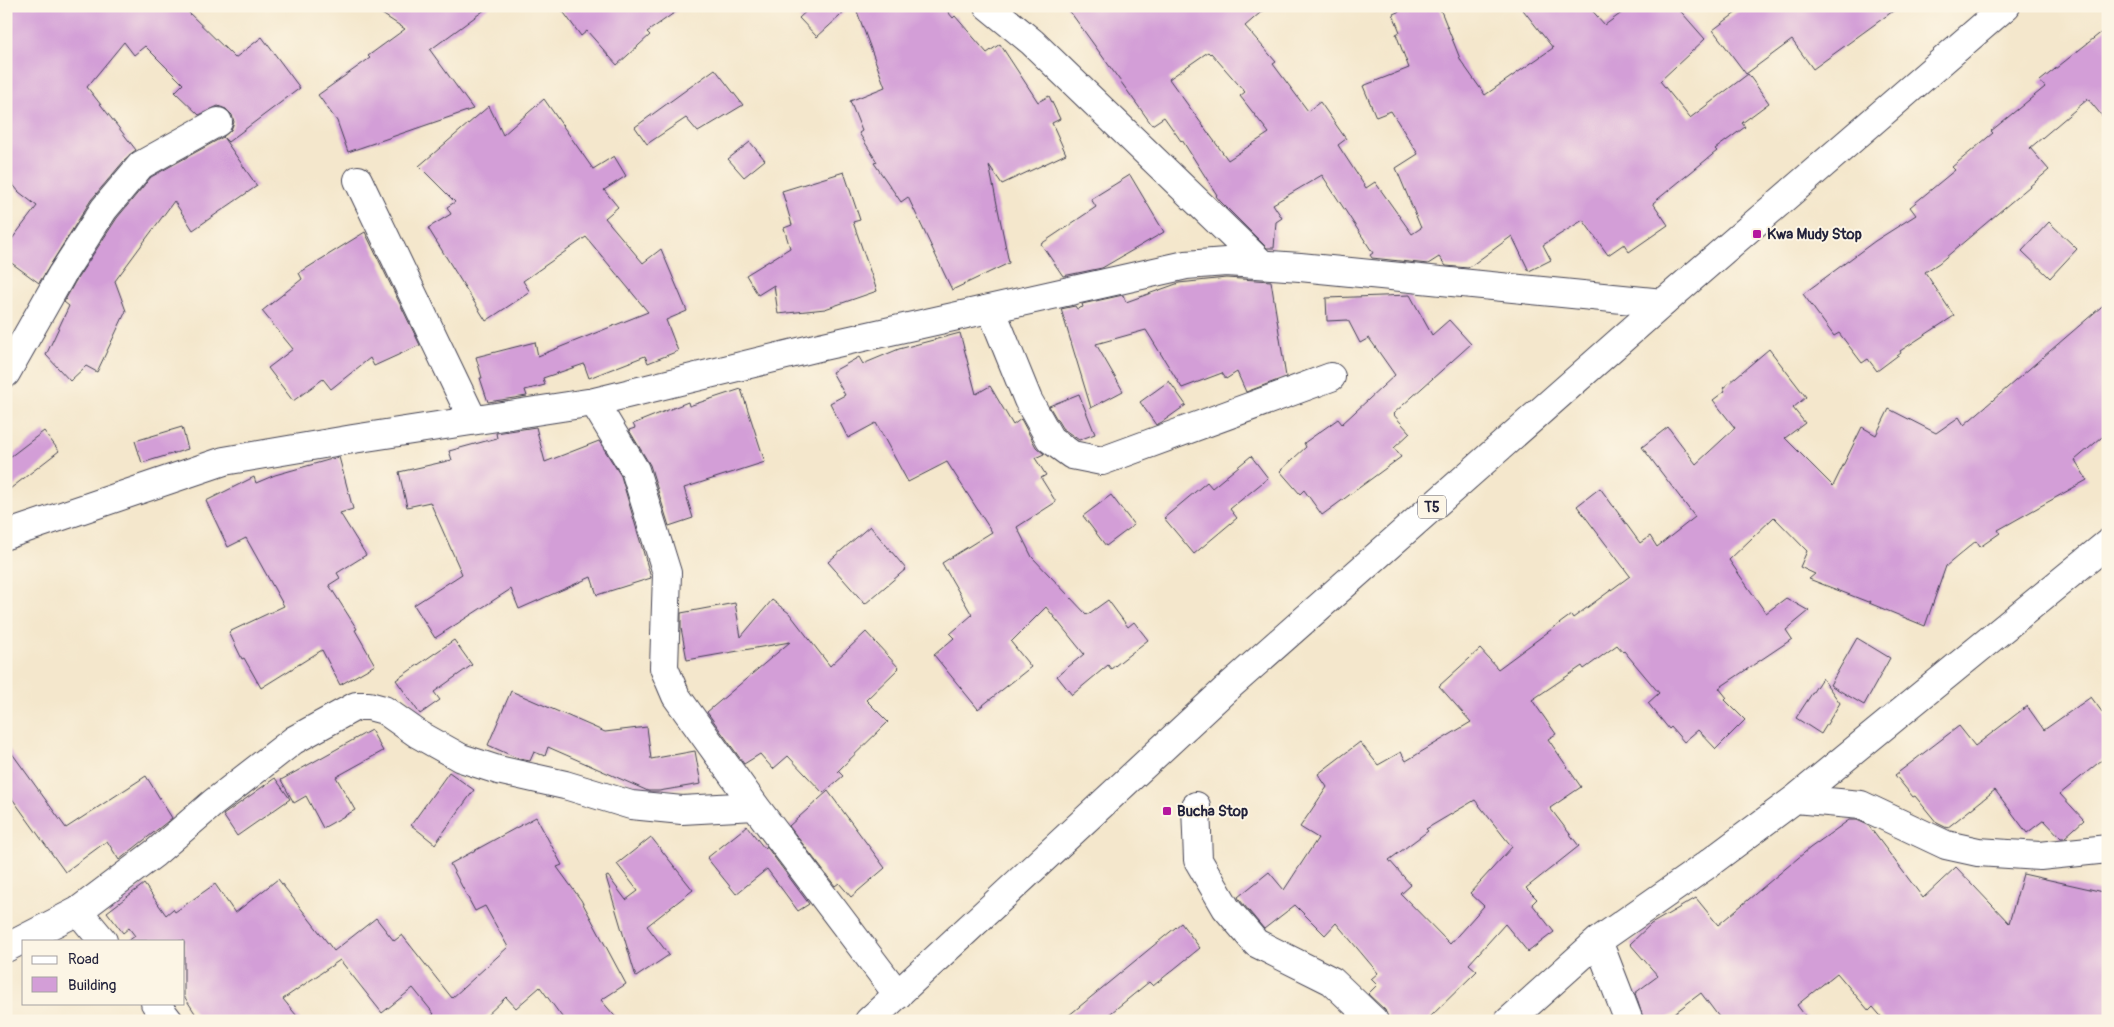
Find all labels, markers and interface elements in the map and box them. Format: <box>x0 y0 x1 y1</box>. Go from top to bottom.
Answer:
place label: Kwa Mudy Stop <box>1767 225 1862 244</box>
marker: Kwa Mudy Stop <box>1751 228 1763 240</box>
road number: T5 <box>1418 496 1446 518</box>
place label: Bucha Stop <box>1177 802 1248 821</box>
marker: Bucha Stop <box>1161 805 1173 817</box>
legend <box>22 940 185 1004</box>
text: Road <box>68 950 99 969</box>
text: Building <box>68 976 116 995</box>

